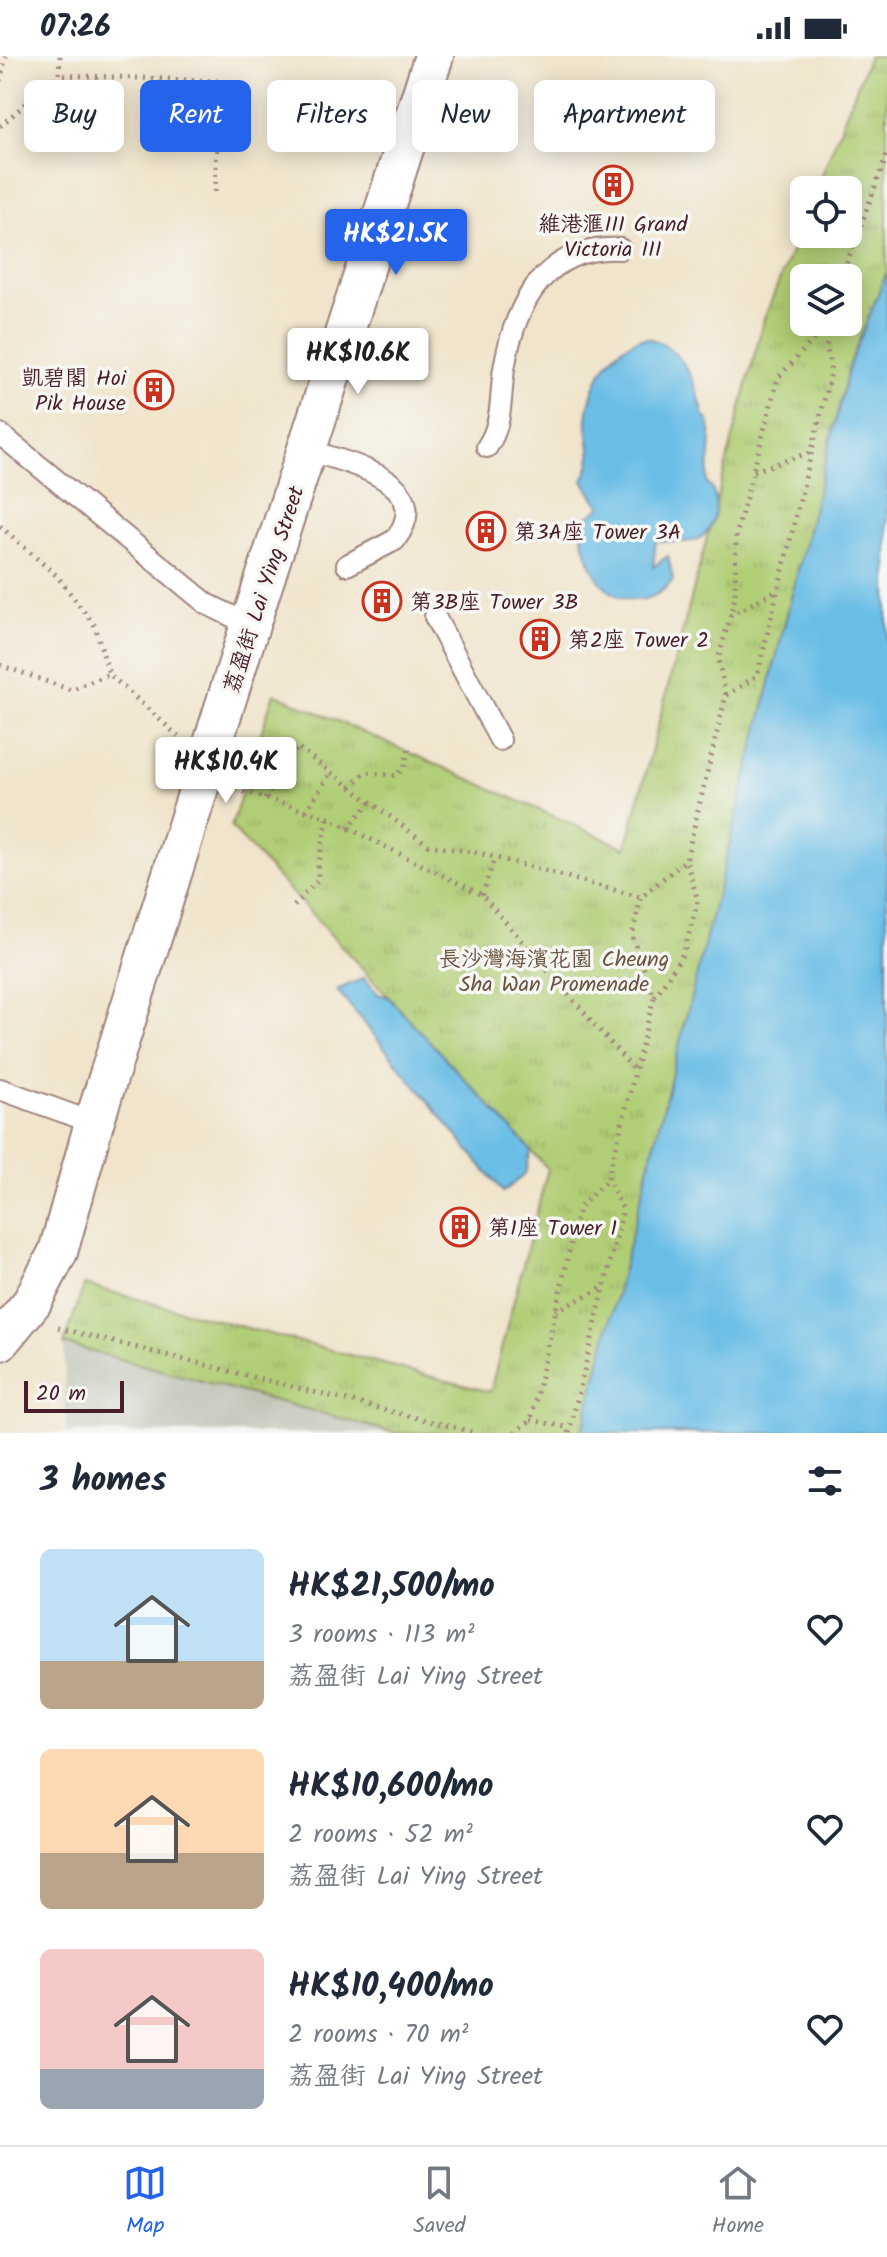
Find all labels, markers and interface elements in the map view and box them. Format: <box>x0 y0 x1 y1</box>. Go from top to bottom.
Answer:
text: 07:26 <box>40 4 111 52</box>
chip: Buy <box>24 80 124 152</box>
chip: Rent <box>140 80 251 152</box>
chip: Filters <box>267 80 396 152</box>
chip: New <box>412 80 518 152</box>
chip: Apartment <box>534 80 715 152</box>
building icon: 維港滙III Grand Victoria III <box>592 164 634 206</box>
map controls <box>790 176 862 336</box>
button: locate <box>790 176 862 248</box>
place label: 維港滙III Grand Victoria III <box>538 208 689 268</box>
pin: HK$21.5K <box>313 209 479 277</box>
text: HK$21.5K <box>343 214 449 256</box>
button: layers <box>790 264 862 336</box>
pin: HK$10.6K <box>275 328 441 396</box>
text: HK$10.6K <box>305 333 411 375</box>
place label: 凱碧閣 Hoi Pik House <box>21 362 127 422</box>
building icon: 凱碧閣 Hoi Pik House <box>133 369 175 411</box>
street label: 荔盈街 Lai Ying Street <box>215 481 316 698</box>
building icon: 第3A座 Tower 3A <box>465 510 507 552</box>
place label: 第3A座 Tower 3A <box>514 516 681 551</box>
building icon: 第3B座 Tower 3B <box>361 580 403 622</box>
place label: 第3B座 Tower 3B <box>410 586 579 621</box>
building icon: 第2座 Tower 2 <box>519 618 561 660</box>
place label: 第2座 Tower 2 <box>568 624 709 659</box>
pin: HK$10.4K <box>143 737 309 805</box>
text: HK$10.4K <box>173 742 279 784</box>
park label: 長沙灣海濱花園 Cheung Sha Wan Promenade <box>439 943 669 1003</box>
building icon: 第1座 Tower 1 <box>439 1206 481 1248</box>
place label: 第1座 Tower 1 <box>488 1212 617 1247</box>
scale bar <box>24 1377 124 1413</box>
text: 20 m <box>36 1377 86 1412</box>
text: 3 homes <box>40 1454 167 1508</box>
icon: filters <box>803 1459 847 1503</box>
text: HK$21,500/mo <box>288 1560 495 1614</box>
icon: home <box>104 1581 200 1677</box>
icon: heart <box>803 1607 847 1651</box>
text: 3 rooms · 113 m² <box>288 1614 475 1656</box>
text: 荔盈街 Lai Ying Street <box>288 1656 543 1698</box>
text: HK$10,600/mo <box>288 1760 494 1814</box>
icon: home <box>104 1781 200 1877</box>
icon: heart <box>803 1807 847 1851</box>
text: 2 rooms · 52 m² <box>288 1814 473 1856</box>
text: 荔盈街 Lai Ying Street <box>288 1856 543 1898</box>
text: HK$10,400/mo <box>288 1960 494 2014</box>
icon: home <box>104 1981 200 2077</box>
icon: heart <box>803 2007 847 2051</box>
text: 2 rooms · 70 m² <box>288 2014 469 2056</box>
text: 荔盈街 Lai Ying Street <box>288 2056 543 2098</box>
tab: Map <box>123 2161 167 2244</box>
tab: Saved <box>413 2161 466 2244</box>
tab: Home <box>712 2161 764 2244</box>

